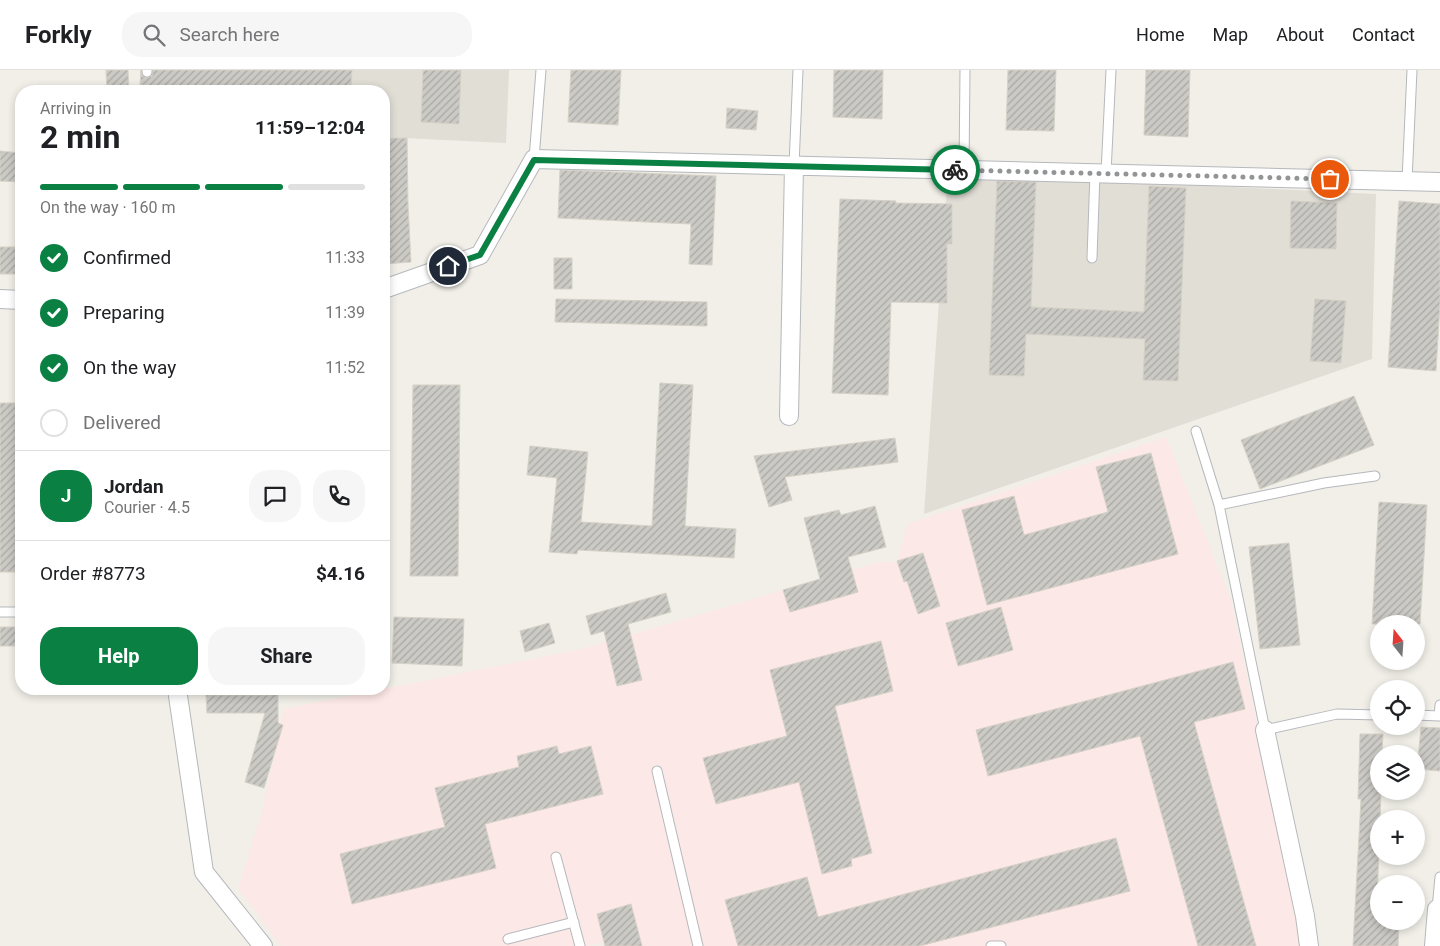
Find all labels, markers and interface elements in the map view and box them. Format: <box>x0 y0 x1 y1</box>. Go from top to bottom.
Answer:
search box <box>122 12 472 57</box>
text: Forkly <box>25 21 92 49</box>
icon: search <box>140 21 168 49</box>
text: Search here <box>180 23 279 46</box>
text: Home <box>1136 24 1185 45</box>
text: Map <box>1213 24 1248 45</box>
text: About <box>1276 24 1324 45</box>
text: Contact <box>1352 24 1415 45</box>
text: Arriving in <box>40 99 111 118</box>
text: 11:59–12:04 <box>255 116 365 139</box>
text: 2 min <box>40 118 120 156</box>
courier <box>930 145 980 195</box>
icon: bike <box>941 156 969 184</box>
pin <box>1309 158 1351 200</box>
icon: bag <box>1316 165 1344 193</box>
text: On the way · 160 m <box>40 198 176 217</box>
icon: check <box>40 244 68 272</box>
pin <box>427 245 469 287</box>
text: Confirmed <box>83 246 171 269</box>
text: 11:33 <box>325 248 365 267</box>
icon: home <box>434 252 462 280</box>
icon: check <box>40 299 68 327</box>
text: Preparing <box>83 301 165 324</box>
text: 11:39 <box>325 303 365 322</box>
icon: check <box>40 354 68 382</box>
text: On the way <box>83 356 176 379</box>
text: 11:52 <box>325 358 365 377</box>
text: Delivered <box>83 411 161 434</box>
button: chat <box>249 470 301 522</box>
button: phone <box>313 470 365 522</box>
text: Jordan <box>104 475 164 498</box>
text: J <box>61 484 71 507</box>
text: Courier · 4.5 <box>104 498 190 517</box>
text: Order #8773 <box>40 562 146 585</box>
text: $4.16 <box>316 562 365 585</box>
north arrow <box>1370 615 1425 670</box>
map controls <box>1370 615 1425 930</box>
button: Help <box>40 627 198 685</box>
button: Share <box>208 627 365 685</box>
button: locate <box>1370 680 1425 735</box>
button: layers <box>1370 745 1425 800</box>
button: + <box>1370 810 1425 865</box>
button: − <box>1370 875 1425 930</box>

